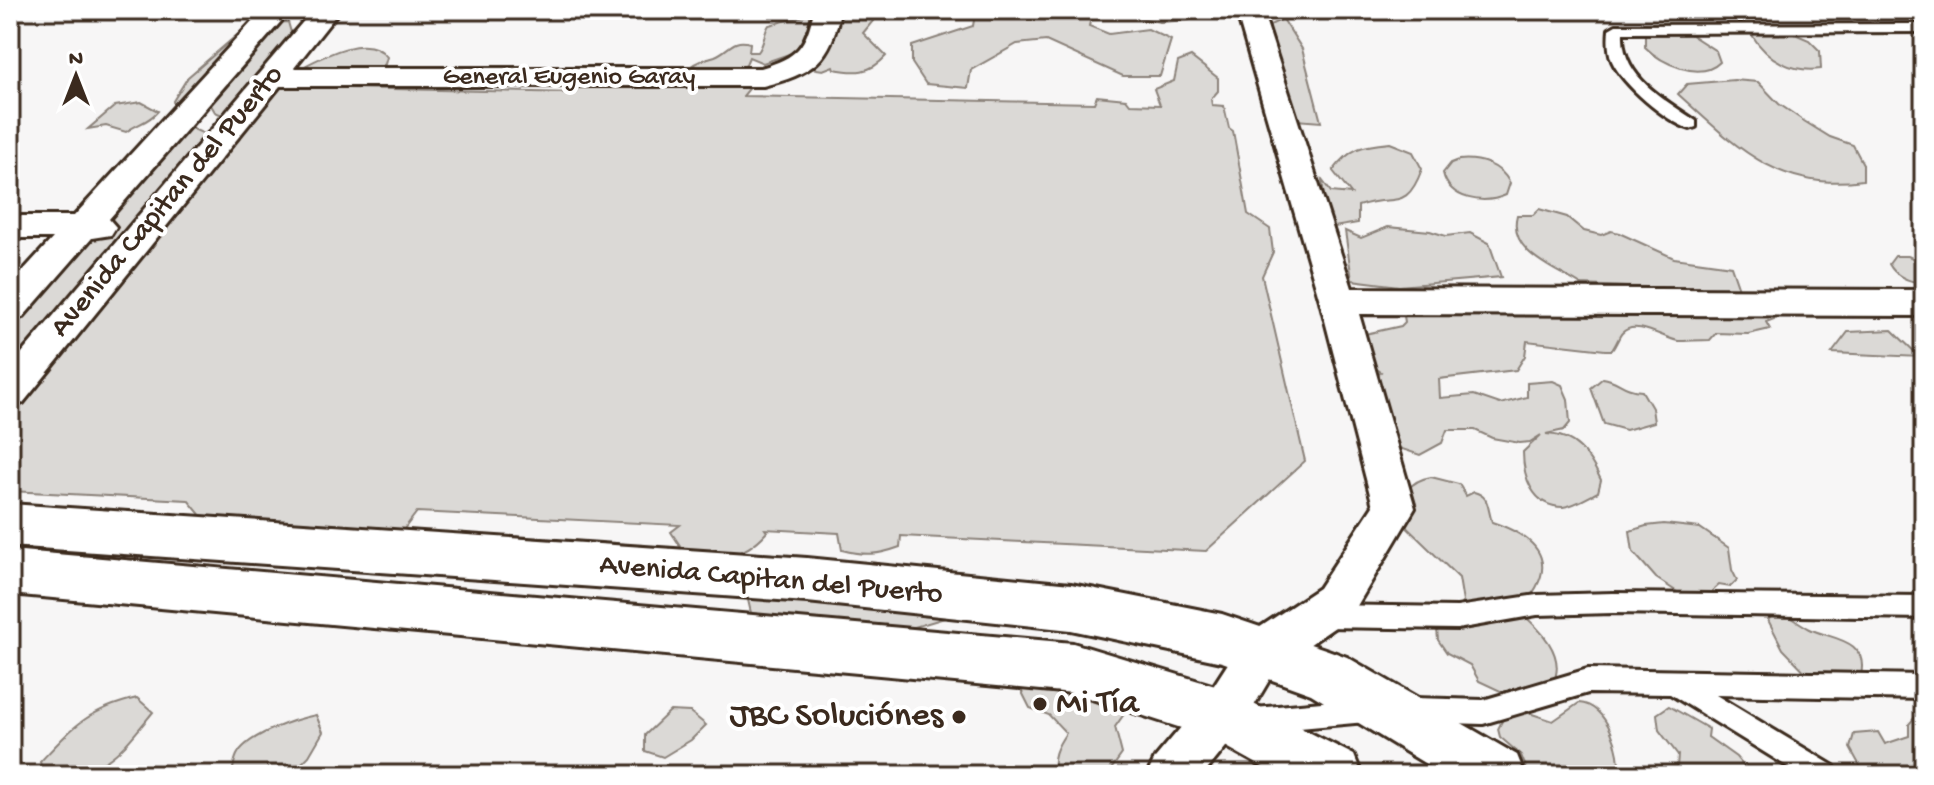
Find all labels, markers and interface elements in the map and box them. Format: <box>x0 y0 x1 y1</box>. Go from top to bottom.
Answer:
north arrow <box>36 36 116 116</box>
text: N <box>69 47 83 73</box>
street label: Avenida Capitan del Puerto <box>44 59 292 345</box>
street label: General Eugenio Garay <box>443 63 696 94</box>
street label: Avenida Capitan del Puerto <box>598 549 944 613</box>
place label: Mi Tía <box>1056 683 1140 726</box>
marker: Mi Tía <box>1031 695 1049 713</box>
place label: JBC Soluciónes <box>730 696 945 739</box>
marker: JBC Soluciónes <box>950 708 968 726</box>

